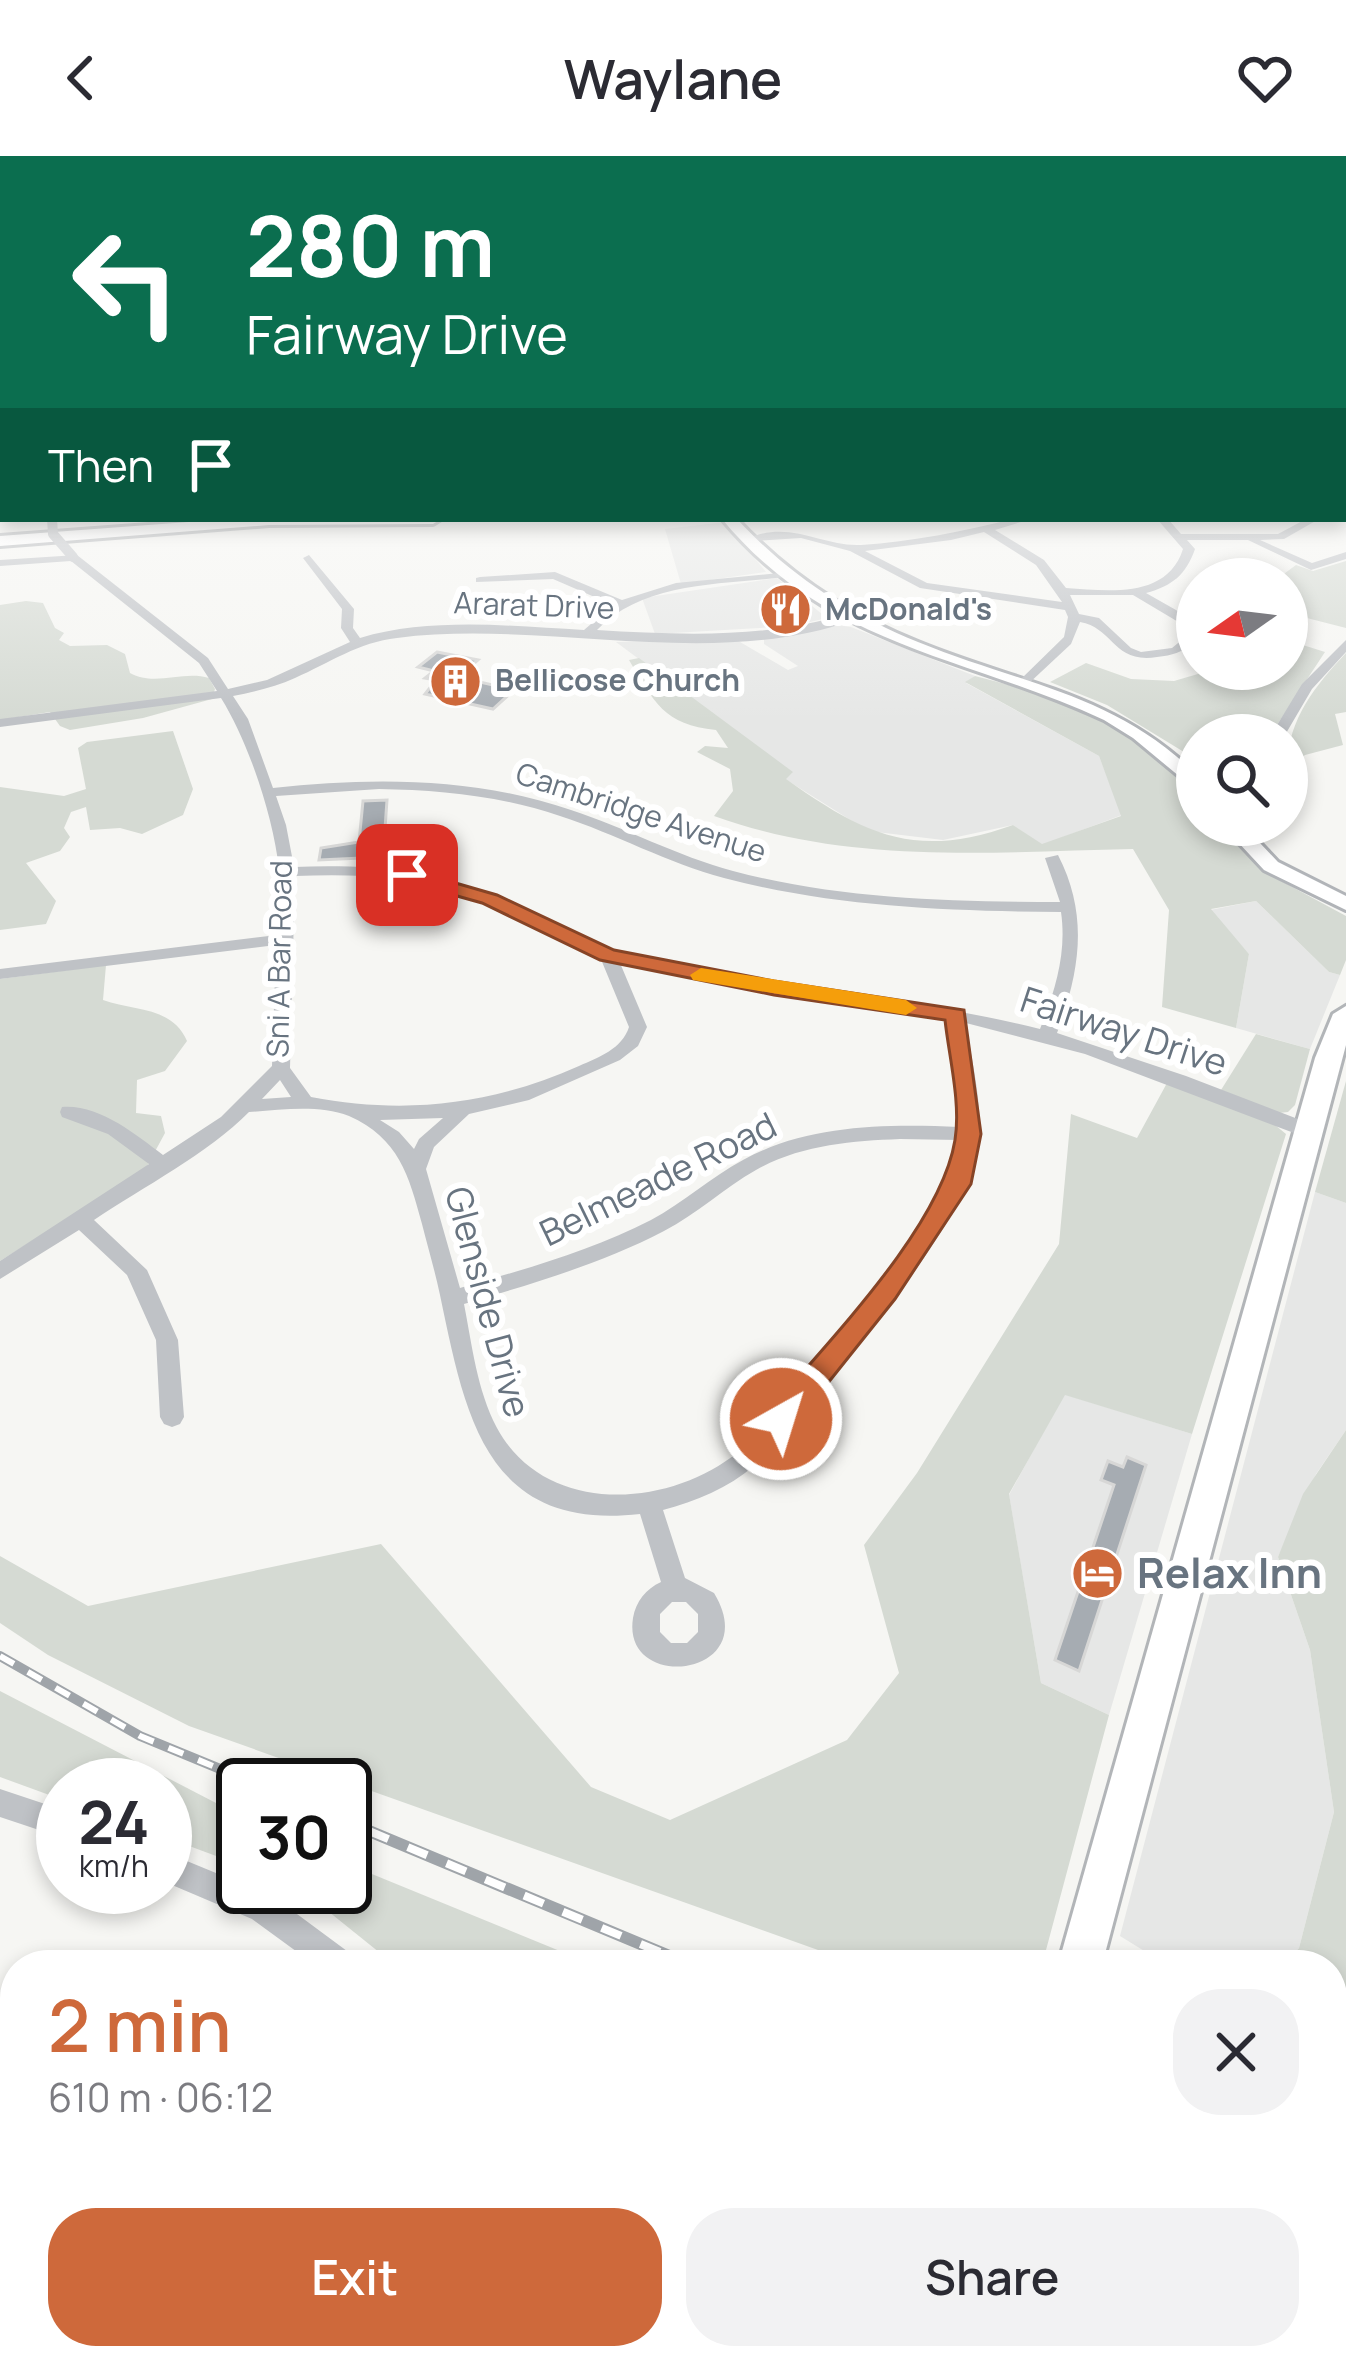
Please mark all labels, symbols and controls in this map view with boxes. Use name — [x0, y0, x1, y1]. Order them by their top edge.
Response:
text: Waylane — [564, 41, 782, 115]
icon: back — [48, 45, 114, 111]
icon: heart — [1232, 45, 1298, 111]
text: 280 m — [246, 187, 495, 302]
icon: left — [48, 204, 204, 360]
text: Fairway Drive — [246, 296, 568, 370]
icon: arrive — [178, 432, 244, 498]
text: Then — [48, 434, 154, 496]
north arrow — [1176, 558, 1308, 690]
map controls — [1176, 558, 1308, 846]
street label: Ararat Drive — [453, 581, 615, 628]
restaurant icon: McDonald's — [758, 582, 814, 638]
place label: McDonald's — [825, 588, 992, 629]
building icon: Bellicose Church — [428, 653, 484, 709]
place label: Bellicose Church — [495, 659, 740, 700]
button: search — [1176, 714, 1308, 846]
street label: Cambridge Avenue — [511, 752, 772, 871]
pin — [356, 824, 458, 926]
icon: arrive — [374, 842, 440, 908]
street label: Sni A Bar Road — [256, 860, 301, 1058]
street label: Fairway Drive — [1015, 974, 1234, 1087]
street label: Belmeade Road — [531, 1100, 784, 1257]
street label: Glenside Drive — [434, 1181, 543, 1423]
position arrow — [718, 1356, 844, 1482]
place label: Relax Inn — [1137, 1543, 1322, 1601]
hotel icon: Relax Inn — [1070, 1545, 1126, 1601]
speed limit sign: 30 — [216, 1758, 372, 1914]
text: 24 — [78, 1780, 150, 1862]
text: km/h — [79, 1845, 149, 1886]
text: 2 min — [48, 1975, 232, 2074]
button: close — [1173, 1989, 1299, 2115]
text: 610 m · 06:12 — [48, 2070, 273, 2124]
button: Exit — [48, 2208, 662, 2346]
button: Share — [686, 2208, 1299, 2346]

